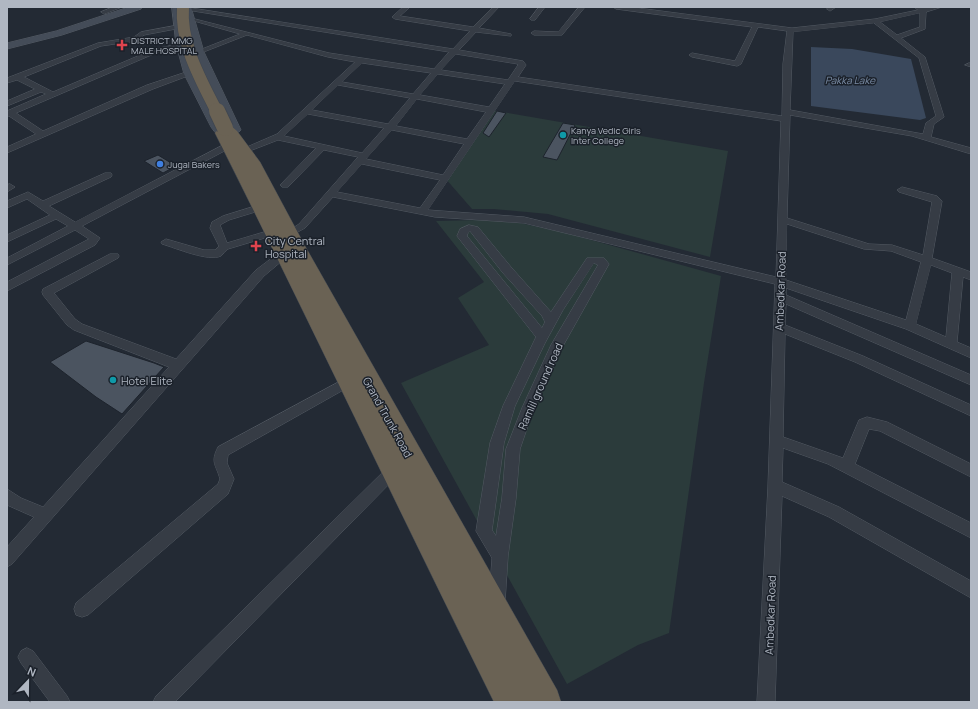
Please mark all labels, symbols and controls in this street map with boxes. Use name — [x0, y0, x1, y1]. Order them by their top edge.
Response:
place label: DISTRICT MMG MALE HOSPITAL — [131, 34, 197, 57]
marker: DISTRICT MMG MALE HOSPITAL — [116, 39, 128, 51]
water label: Pakka Lake — [825, 73, 876, 87]
place label: Kanya Vedic Girls Inter College — [571, 124, 641, 147]
marker: Kanya Vedic Girls Inter College — [558, 130, 568, 140]
place label: Jugal Bakers — [168, 158, 220, 171]
marker: Jugal Bakers — [155, 159, 165, 169]
place label: City Central Hospital — [265, 233, 325, 261]
marker: City Central Hospital — [250, 240, 262, 252]
street label: Ambedkar Road — [771, 251, 789, 331]
street label: Ramlil ground road — [514, 340, 566, 432]
place label: Hotel Elite — [121, 373, 173, 388]
street label: Grand Trunk Road — [360, 374, 416, 460]
marker: Hotel Elite — [108, 375, 118, 385]
street label: Ambedkar Road — [761, 575, 779, 655]
north arrow — [8, 661, 48, 701]
text: N — [25, 663, 38, 680]

